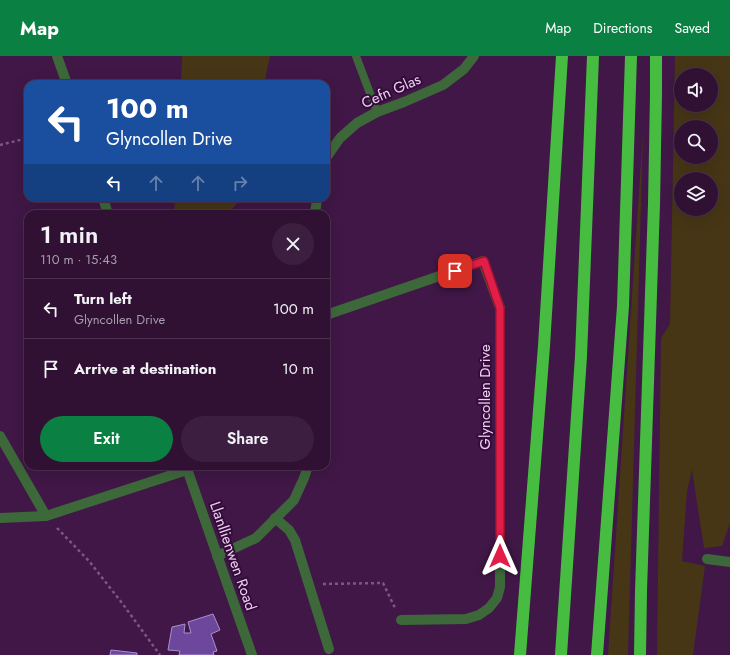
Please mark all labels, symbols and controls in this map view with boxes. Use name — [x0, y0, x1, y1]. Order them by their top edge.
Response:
text: Map — [20, 15, 59, 42]
text: Map — [545, 18, 571, 38]
text: Directions — [593, 18, 653, 38]
text: Saved — [675, 18, 710, 38]
street label: Cefn Glas — [358, 68, 424, 114]
map controls — [674, 68, 718, 216]
button: sound — [674, 68, 718, 112]
text: 100 m — [106, 88, 189, 129]
icon: left — [40, 96, 92, 148]
button: search — [674, 120, 718, 164]
text: Glyncollen Drive — [106, 126, 232, 152]
icon: left — [103, 172, 125, 194]
icon: ahead — [145, 172, 167, 194]
icon: ahead — [187, 172, 209, 194]
icon: right — [229, 172, 251, 194]
button: layers — [674, 172, 718, 216]
text: 1 min — [40, 217, 98, 252]
button: close — [272, 223, 314, 265]
text: 110 m · 15:43 — [40, 250, 117, 269]
pin — [438, 254, 472, 288]
icon: arrive — [444, 260, 466, 282]
text: Turn left — [74, 288, 132, 310]
icon: left — [40, 298, 62, 320]
text: 100 m — [273, 298, 314, 320]
text: Glyncollen Drive — [74, 310, 165, 329]
street label: Glyncollen Drive — [474, 344, 496, 450]
icon: arrive — [40, 358, 62, 380]
text: Arrive at destination — [74, 358, 216, 380]
text: 10 m — [282, 358, 314, 380]
button: Exit — [40, 416, 173, 462]
button: Share — [181, 416, 314, 462]
street label: Llanllienwen Road — [204, 499, 262, 613]
position arrow — [479, 535, 521, 577]

